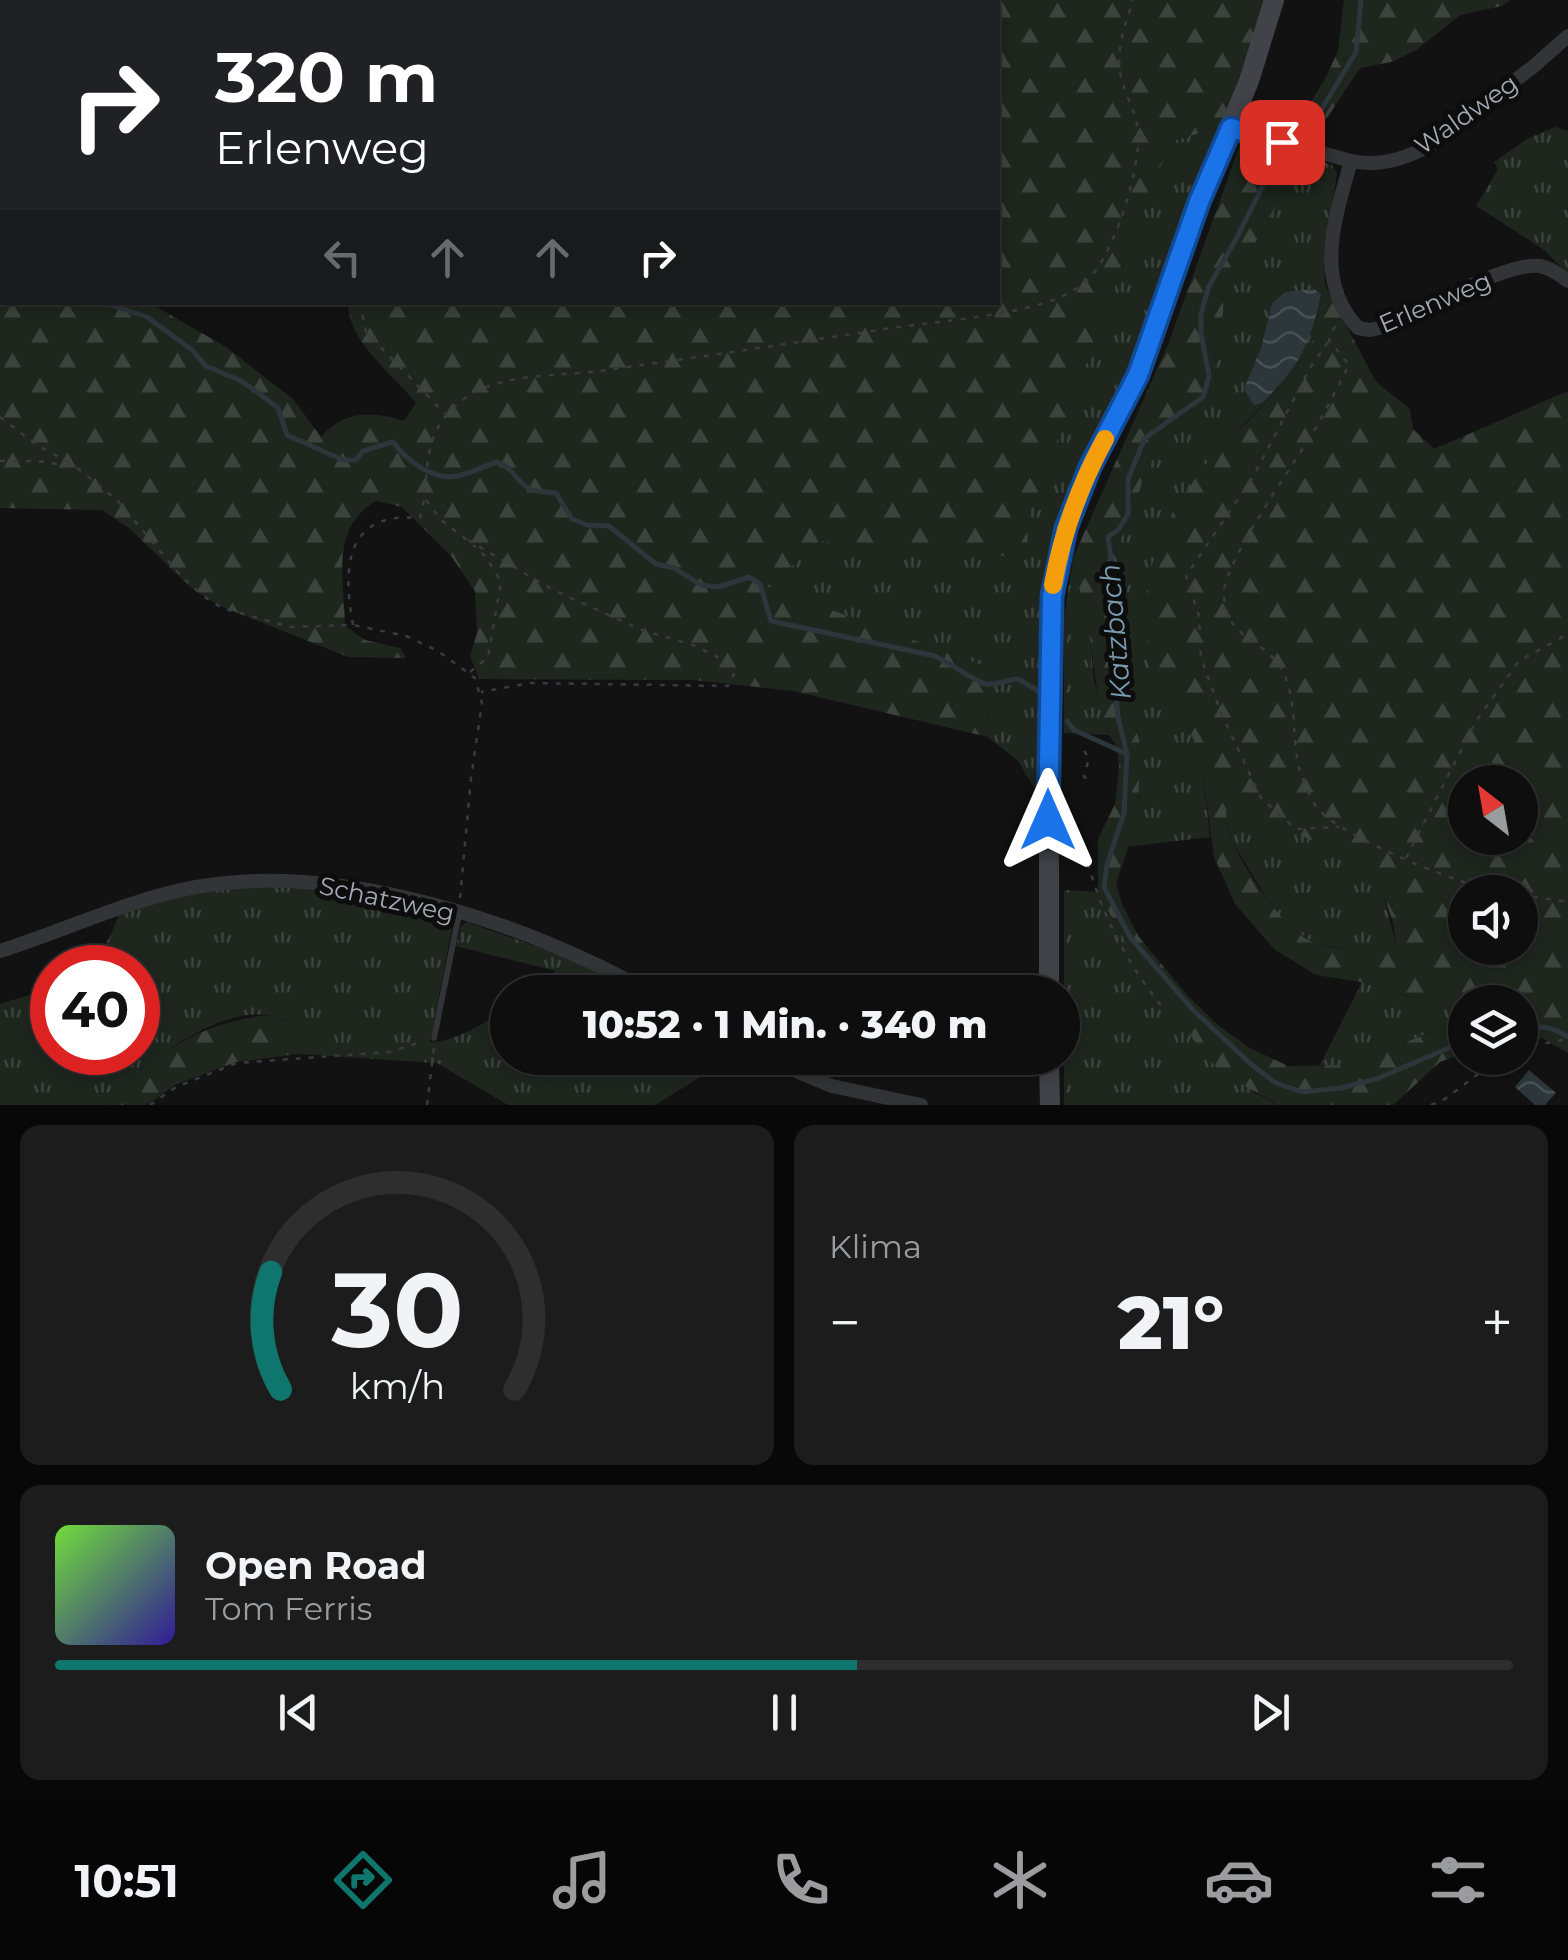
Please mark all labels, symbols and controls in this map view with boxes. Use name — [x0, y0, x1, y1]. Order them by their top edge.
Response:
text: 320 m — [215, 34, 438, 120]
icon: right — [50, 40, 180, 170]
street label: Waldweg — [1409, 68, 1523, 160]
pin — [1240, 100, 1325, 185]
icon: arrive — [1255, 115, 1310, 170]
text: Erlenweg — [215, 120, 429, 175]
icon: left — [315, 230, 370, 285]
icon: ahead — [420, 230, 475, 285]
icon: ahead — [525, 230, 580, 285]
icon: right — [630, 230, 685, 285]
street label: Erlenweg — [1374, 265, 1496, 339]
water label: Katzbach — [1092, 563, 1138, 701]
north arrow — [1448, 765, 1538, 855]
map controls — [1448, 765, 1538, 1075]
position arrow — [996, 768, 1100, 872]
street label: Schatzweg — [317, 870, 457, 928]
button: sound — [1448, 875, 1538, 965]
speed limit sign: 40 — [30, 945, 160, 1075]
button: layers — [1448, 985, 1538, 1075]
text: 10:52 · 1 Min. · 340 m — [583, 1001, 987, 1048]
text: Klima — [829, 1227, 922, 1266]
text: 30 — [330, 1246, 463, 1373]
text: 21° — [1118, 1276, 1224, 1368]
text: − — [829, 1289, 861, 1356]
text: + — [1481, 1289, 1513, 1356]
text: km/h — [349, 1364, 445, 1408]
text: Open Road — [205, 1542, 427, 1589]
text: Tom Ferris — [205, 1589, 372, 1628]
icon: previous — [271, 1685, 326, 1740]
icon: pause — [757, 1685, 812, 1740]
icon: next — [1243, 1685, 1298, 1740]
icon: directions — [328, 1845, 398, 1915]
icon: music — [547, 1845, 617, 1915]
icon: phone — [766, 1845, 836, 1915]
icon: climate — [985, 1845, 1055, 1915]
icon: car — [1204, 1845, 1274, 1915]
icon: filters — [1423, 1845, 1493, 1915]
text: 10:51 — [75, 1853, 179, 1908]

